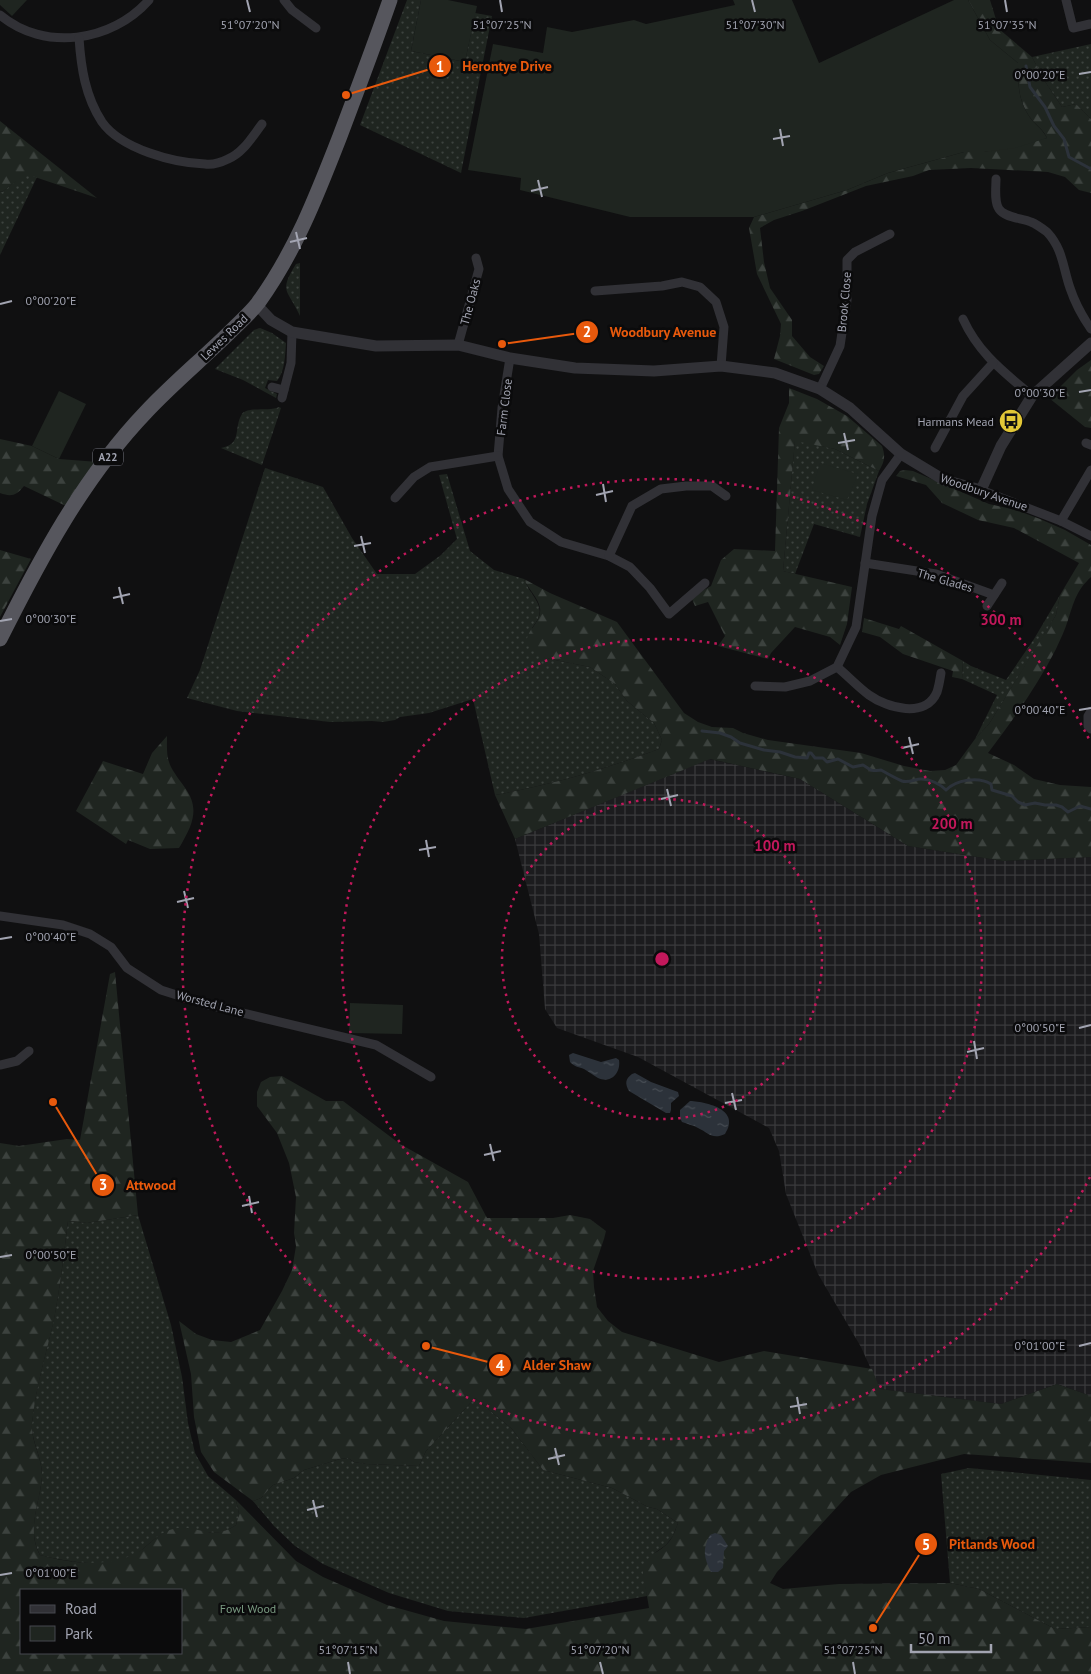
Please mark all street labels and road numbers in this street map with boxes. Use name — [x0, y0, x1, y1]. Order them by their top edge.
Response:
street label: Brook Close — [834, 271, 854, 333]
street label: The Oaks — [457, 277, 483, 327]
street label: Lewes Road — [197, 311, 251, 363]
street label: Farm Close — [493, 378, 515, 436]
road number: A22 — [93, 448, 123, 466]
street label: Woodbury Avenue — [938, 470, 1030, 514]
street label: The Glades — [916, 565, 974, 595]
street label: Worsted Lane — [175, 987, 245, 1019]

